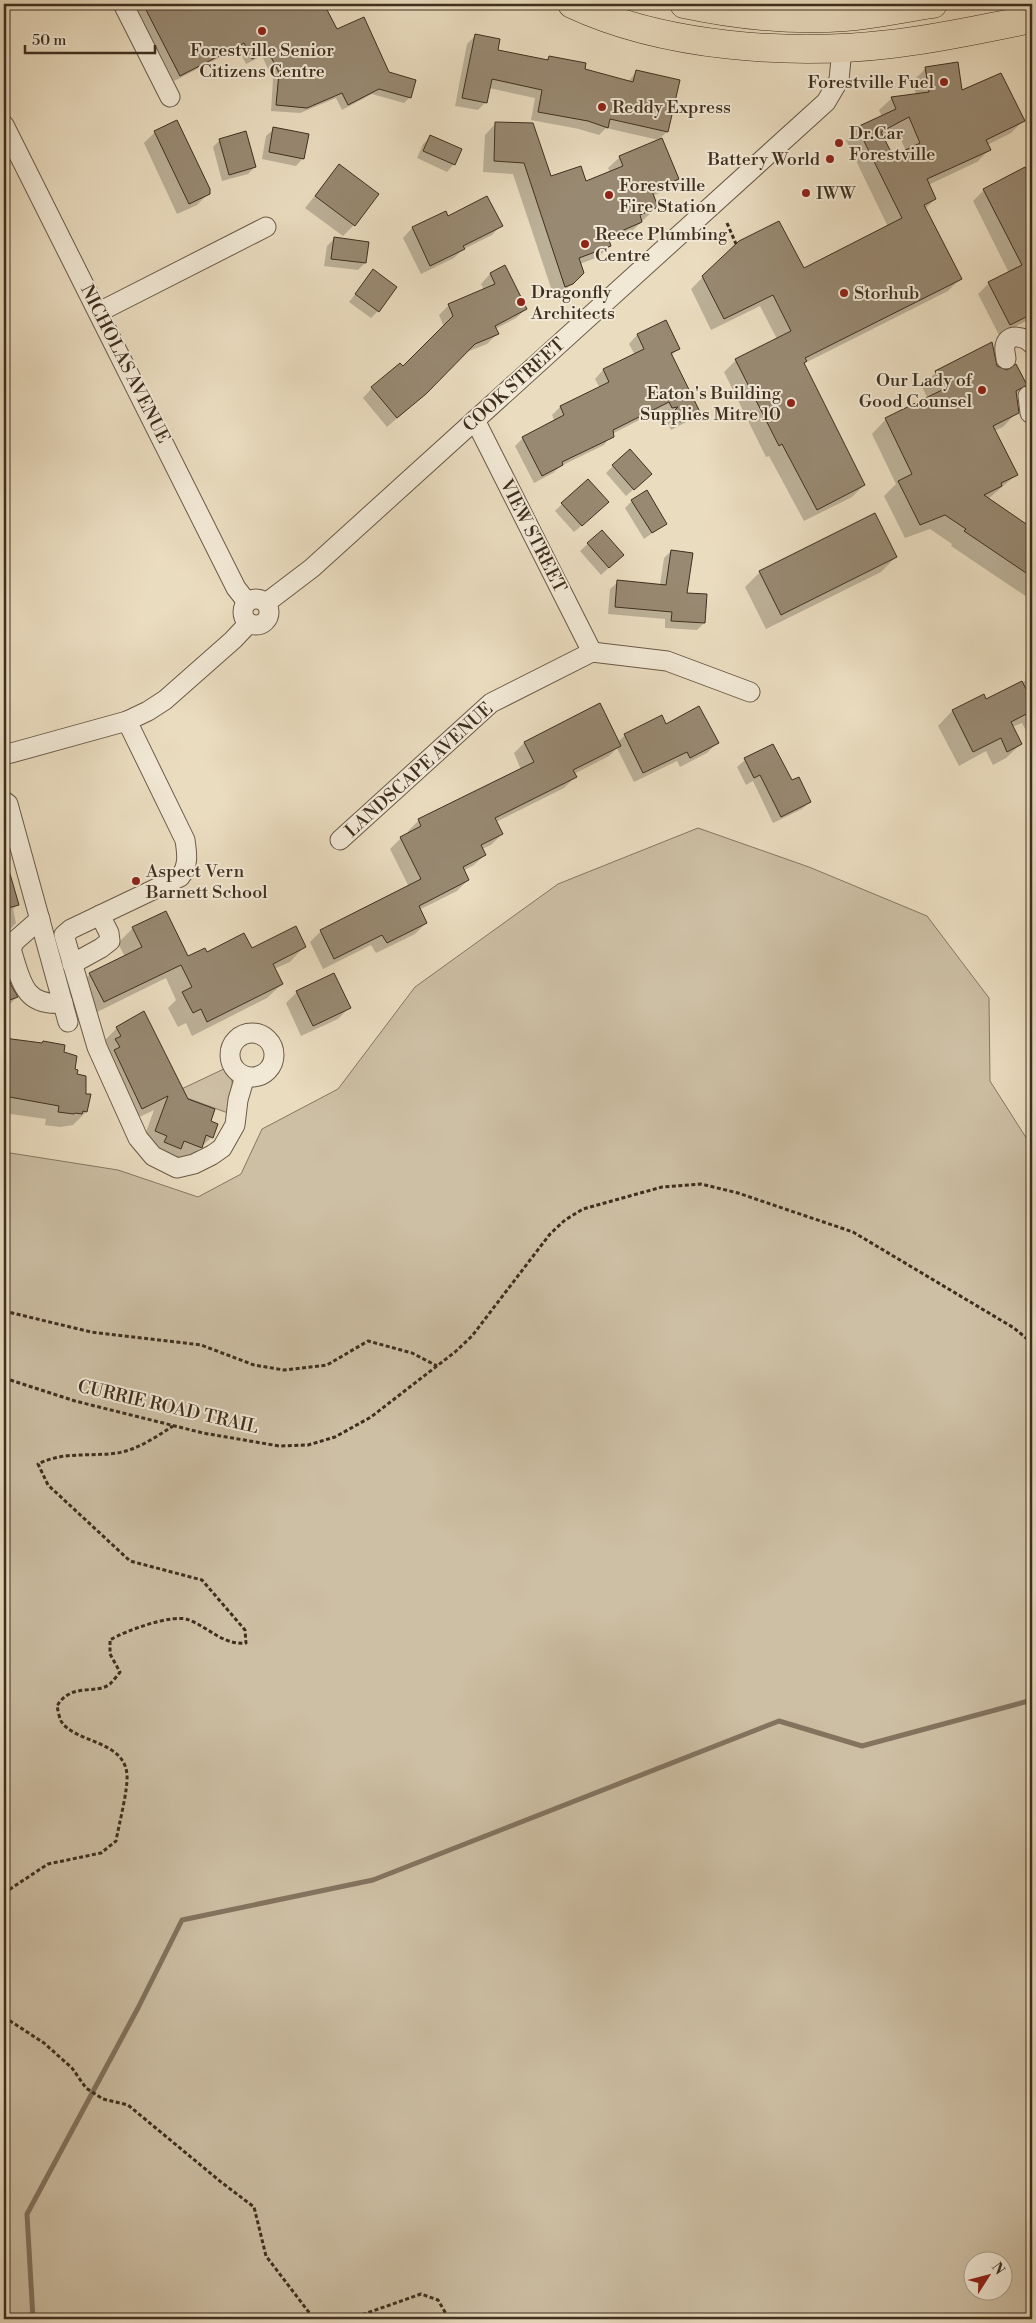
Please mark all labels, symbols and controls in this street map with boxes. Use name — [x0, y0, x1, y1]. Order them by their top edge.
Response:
scale bar — [25, 22, 155, 54]
marker: Forestville Senior Citizens Centre — [256, 25, 268, 37]
text: 50 m — [32, 31, 66, 50]
place label: Forestville Senior Citizens Centre — [190, 39, 334, 83]
place label: Forestville Fuel — [807, 71, 935, 94]
marker: Forestville Fuel — [938, 76, 950, 88]
place label: Reddy Express — [612, 96, 731, 119]
marker: Reddy Express — [596, 101, 608, 113]
place label: Dr.Car Forestville — [849, 122, 935, 166]
marker: Dr.Car Forestville — [833, 137, 845, 149]
place label: Battery World — [706, 148, 821, 171]
marker: Battery World — [824, 153, 836, 165]
place label: Forestville Fire Station — [619, 174, 717, 218]
place label: IWW — [816, 182, 856, 205]
marker: IWW — [800, 187, 812, 199]
marker: Forestville Fire Station — [603, 189, 615, 201]
place label: Reece Plumbing Centre — [595, 223, 728, 267]
marker: Reece Plumbing Centre — [579, 238, 591, 250]
street label: NICHOLAS AVENUE — [75, 281, 175, 447]
place label: Dragonfly Architects — [530, 281, 615, 325]
place label: Storhub — [854, 282, 919, 305]
marker: Storhub — [838, 287, 850, 299]
marker: Dragonfly Architects — [515, 296, 527, 308]
street label: COOK STREET — [458, 333, 570, 437]
place label: Our Lady of Good Counsel — [859, 369, 973, 413]
place label: Eaton's Building Supplies Mitre 10 — [640, 382, 782, 426]
marker: Our Lady of Good Counsel — [976, 384, 988, 396]
marker: Eaton's Building Supplies Mitre 10 — [785, 397, 797, 409]
street label: VIEW STREET — [494, 475, 572, 597]
street label: LANDSCAPE AVENUE — [340, 698, 498, 842]
place label: Aspect Vern Barnett School — [145, 860, 268, 904]
marker: Aspect Vern Barnett School — [130, 875, 142, 887]
street label: CURRIE ROAD TRAIL — [75, 1375, 261, 1439]
north arrow — [964, 2250, 1014, 2300]
text: N — [987, 2259, 1008, 2279]

